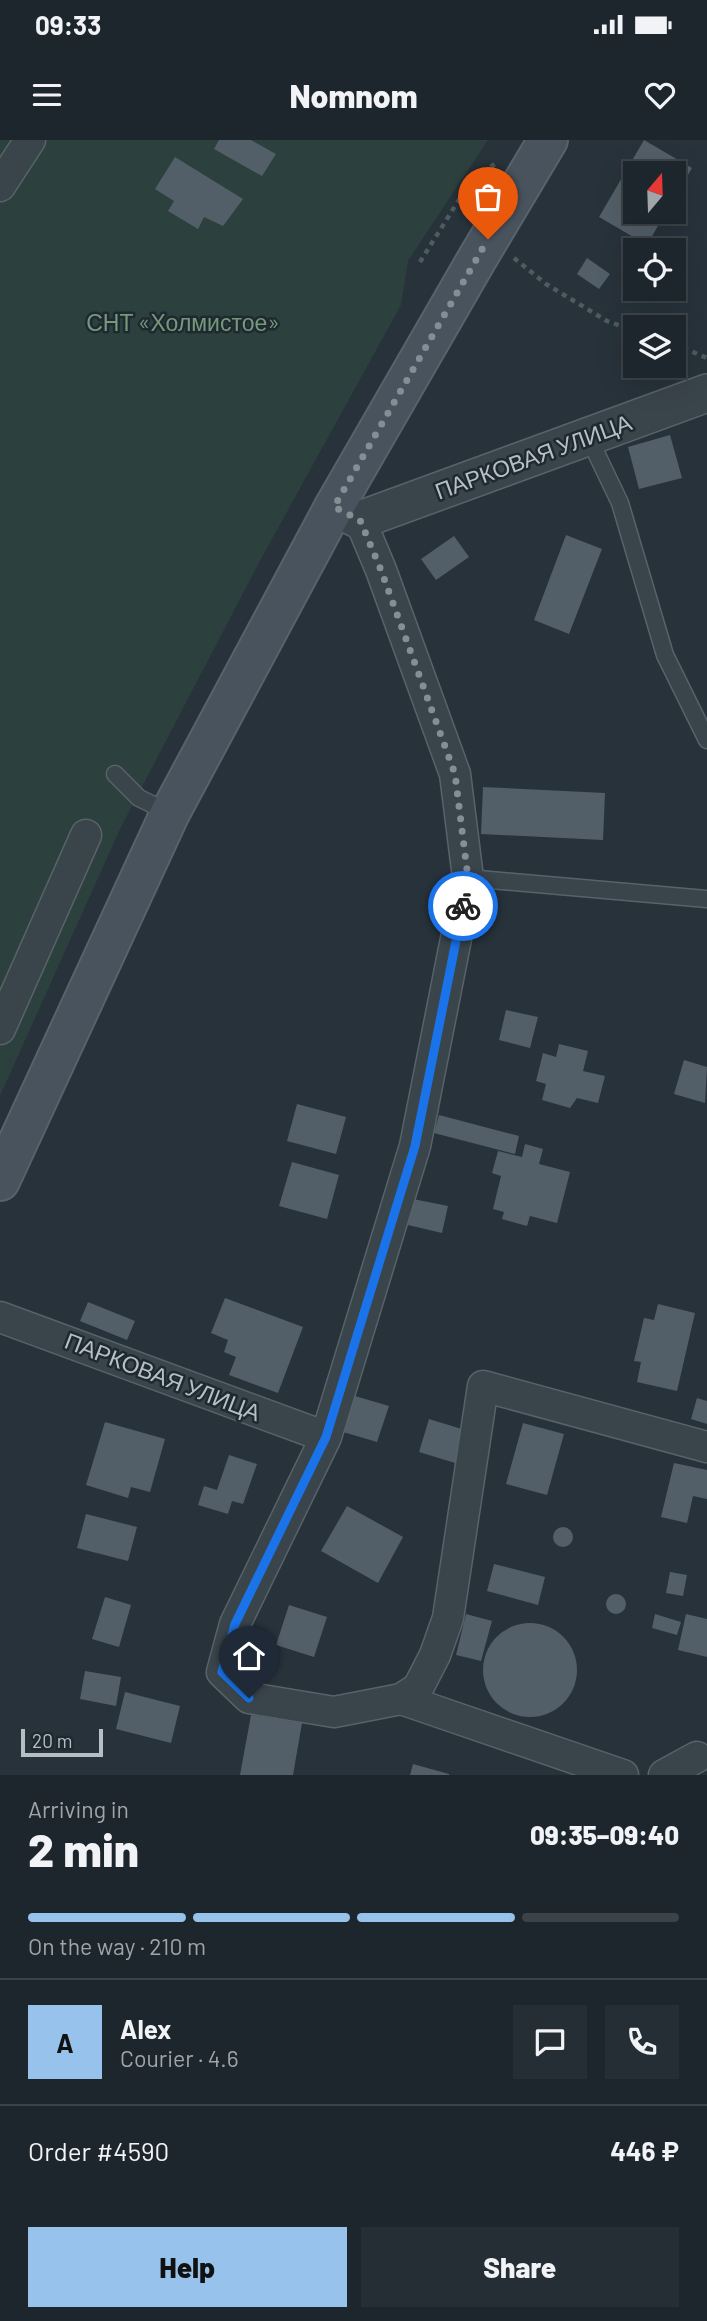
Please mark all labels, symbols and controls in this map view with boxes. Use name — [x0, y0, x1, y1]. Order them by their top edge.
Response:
text: 09:33 — [35, 9, 101, 40]
icon: menu — [28, 76, 66, 114]
text: Nomnom — [289, 76, 418, 114]
icon: heart — [641, 76, 679, 114]
north arrow — [623, 161, 686, 224]
map controls — [623, 161, 686, 378]
pin — [458, 167, 518, 239]
icon: bag — [469, 178, 507, 216]
button: locate — [623, 238, 686, 301]
park label: СНТ «Холмистое» — [86, 308, 280, 336]
button: layers — [623, 315, 686, 378]
street label: ПАРКОВАЯ УЛИЦА — [431, 407, 636, 505]
courier — [428, 871, 498, 941]
icon: bike — [444, 887, 482, 925]
street label: ПАРКОВАЯ УЛИЦА — [61, 1326, 265, 1426]
pin — [219, 1626, 279, 1698]
icon: home — [230, 1637, 268, 1675]
scale bar — [21, 1726, 103, 1758]
text: 20 m — [32, 1729, 72, 1752]
text: Arriving in — [28, 1795, 129, 1823]
text: 09:35–09:40 — [530, 1819, 679, 1850]
text: 2 min — [28, 1821, 139, 1876]
text: On the way · 210 m — [28, 1932, 206, 1960]
button: chat — [513, 2005, 587, 2079]
button: phone — [605, 2005, 679, 2079]
text: Alex — [120, 2013, 171, 2044]
text: A — [56, 2027, 74, 2058]
text: Courier · 4.6 — [120, 2044, 239, 2072]
text: Order #4590 — [28, 2135, 169, 2166]
text: 446 ₽ — [610, 2135, 679, 2166]
button: Help — [28, 2227, 347, 2307]
button: Share — [361, 2227, 679, 2307]

